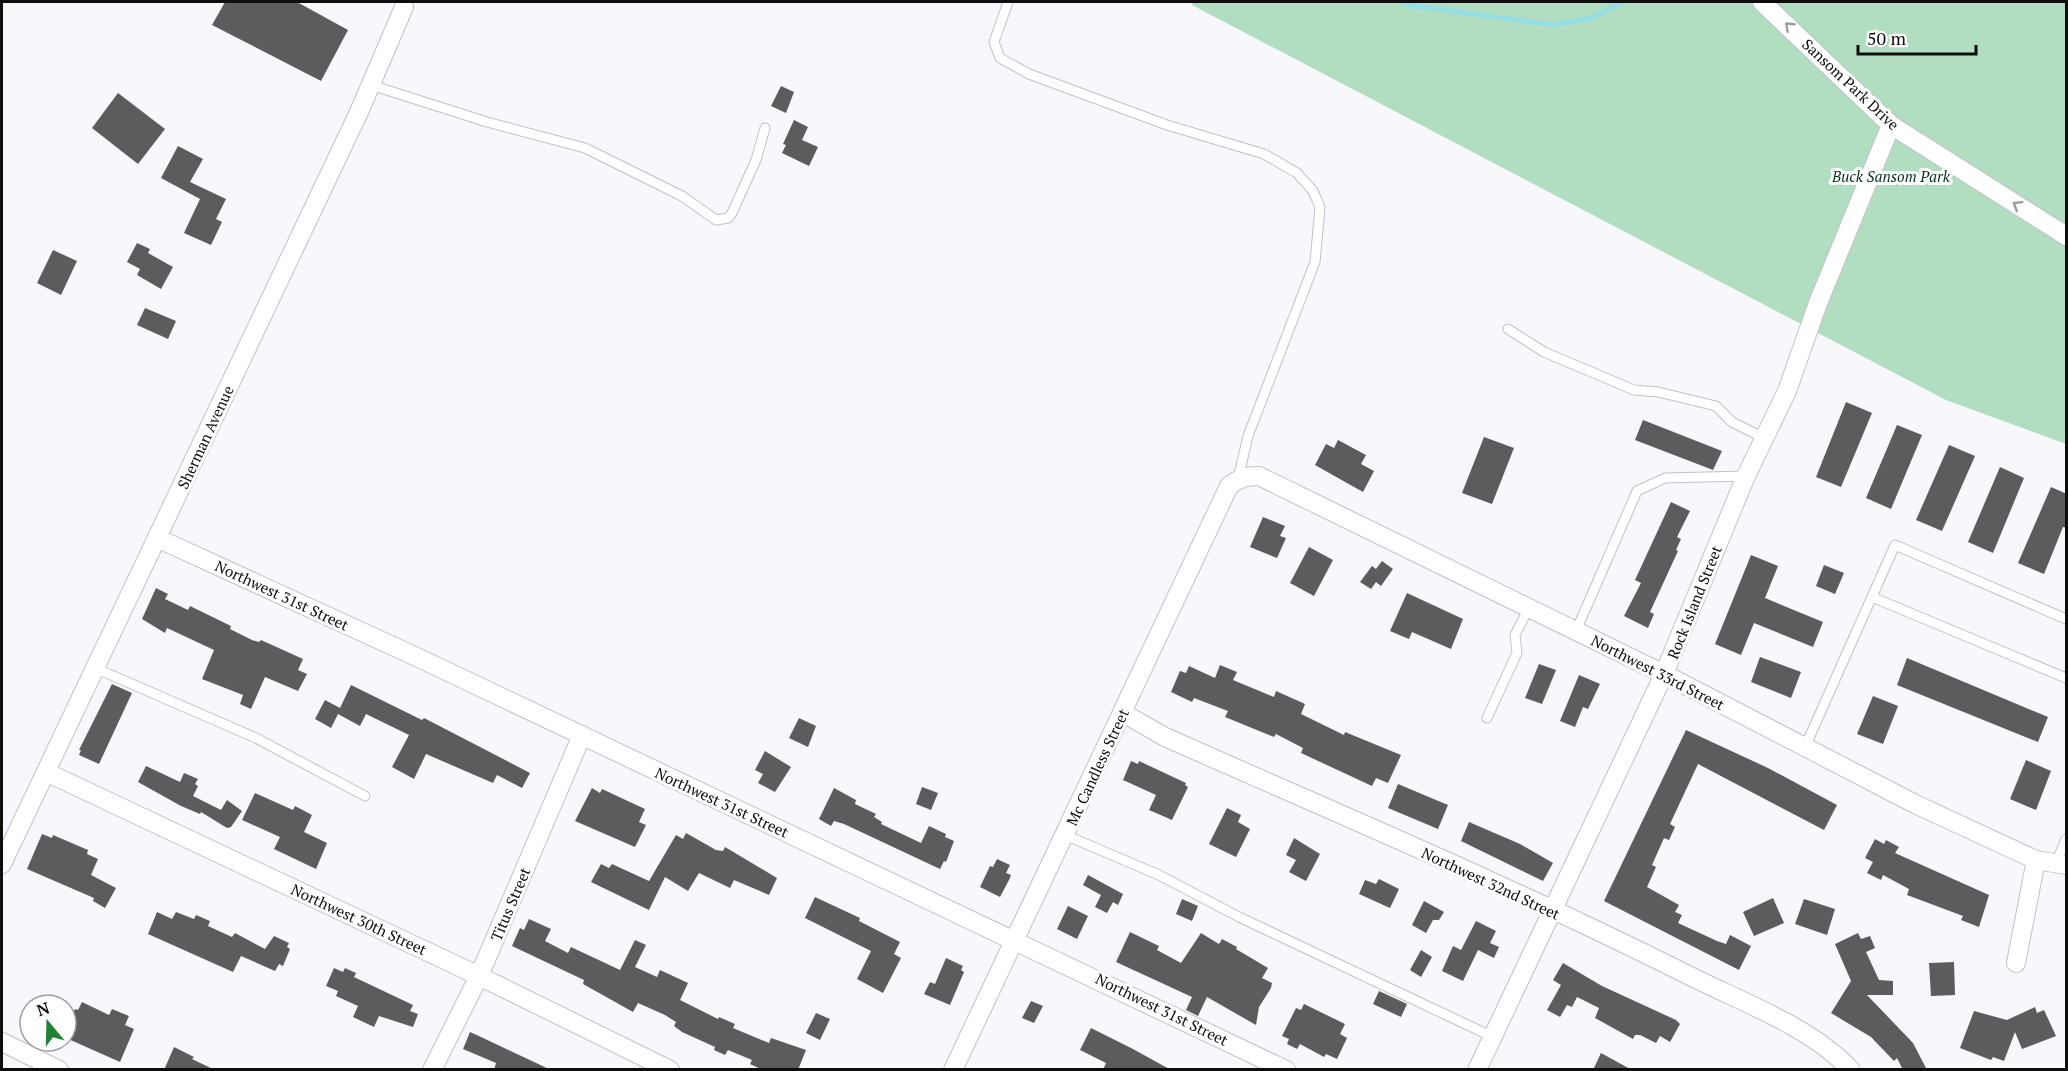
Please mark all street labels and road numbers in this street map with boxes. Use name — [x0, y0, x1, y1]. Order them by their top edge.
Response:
street label: Sansom Park Drive — [1798, 34, 1904, 134]
street label: Sherman Avenue — [172, 382, 238, 492]
street label: Rock Island Street — [1662, 542, 1726, 662]
street label: Northwest 31st Street — [212, 555, 352, 635]
street label: Northwest 33rd Street — [1588, 630, 1728, 715]
street label: Mc Candless Street — [1061, 705, 1133, 829]
street label: Northwest 31st Street — [652, 762, 792, 842]
street label: Northwest 32nd Street — [1419, 842, 1564, 924]
street label: Titus Street — [486, 864, 535, 944]
street label: Northwest 30th Street — [288, 879, 430, 959]
street label: Northwest 31st Street — [1092, 968, 1232, 1050]

